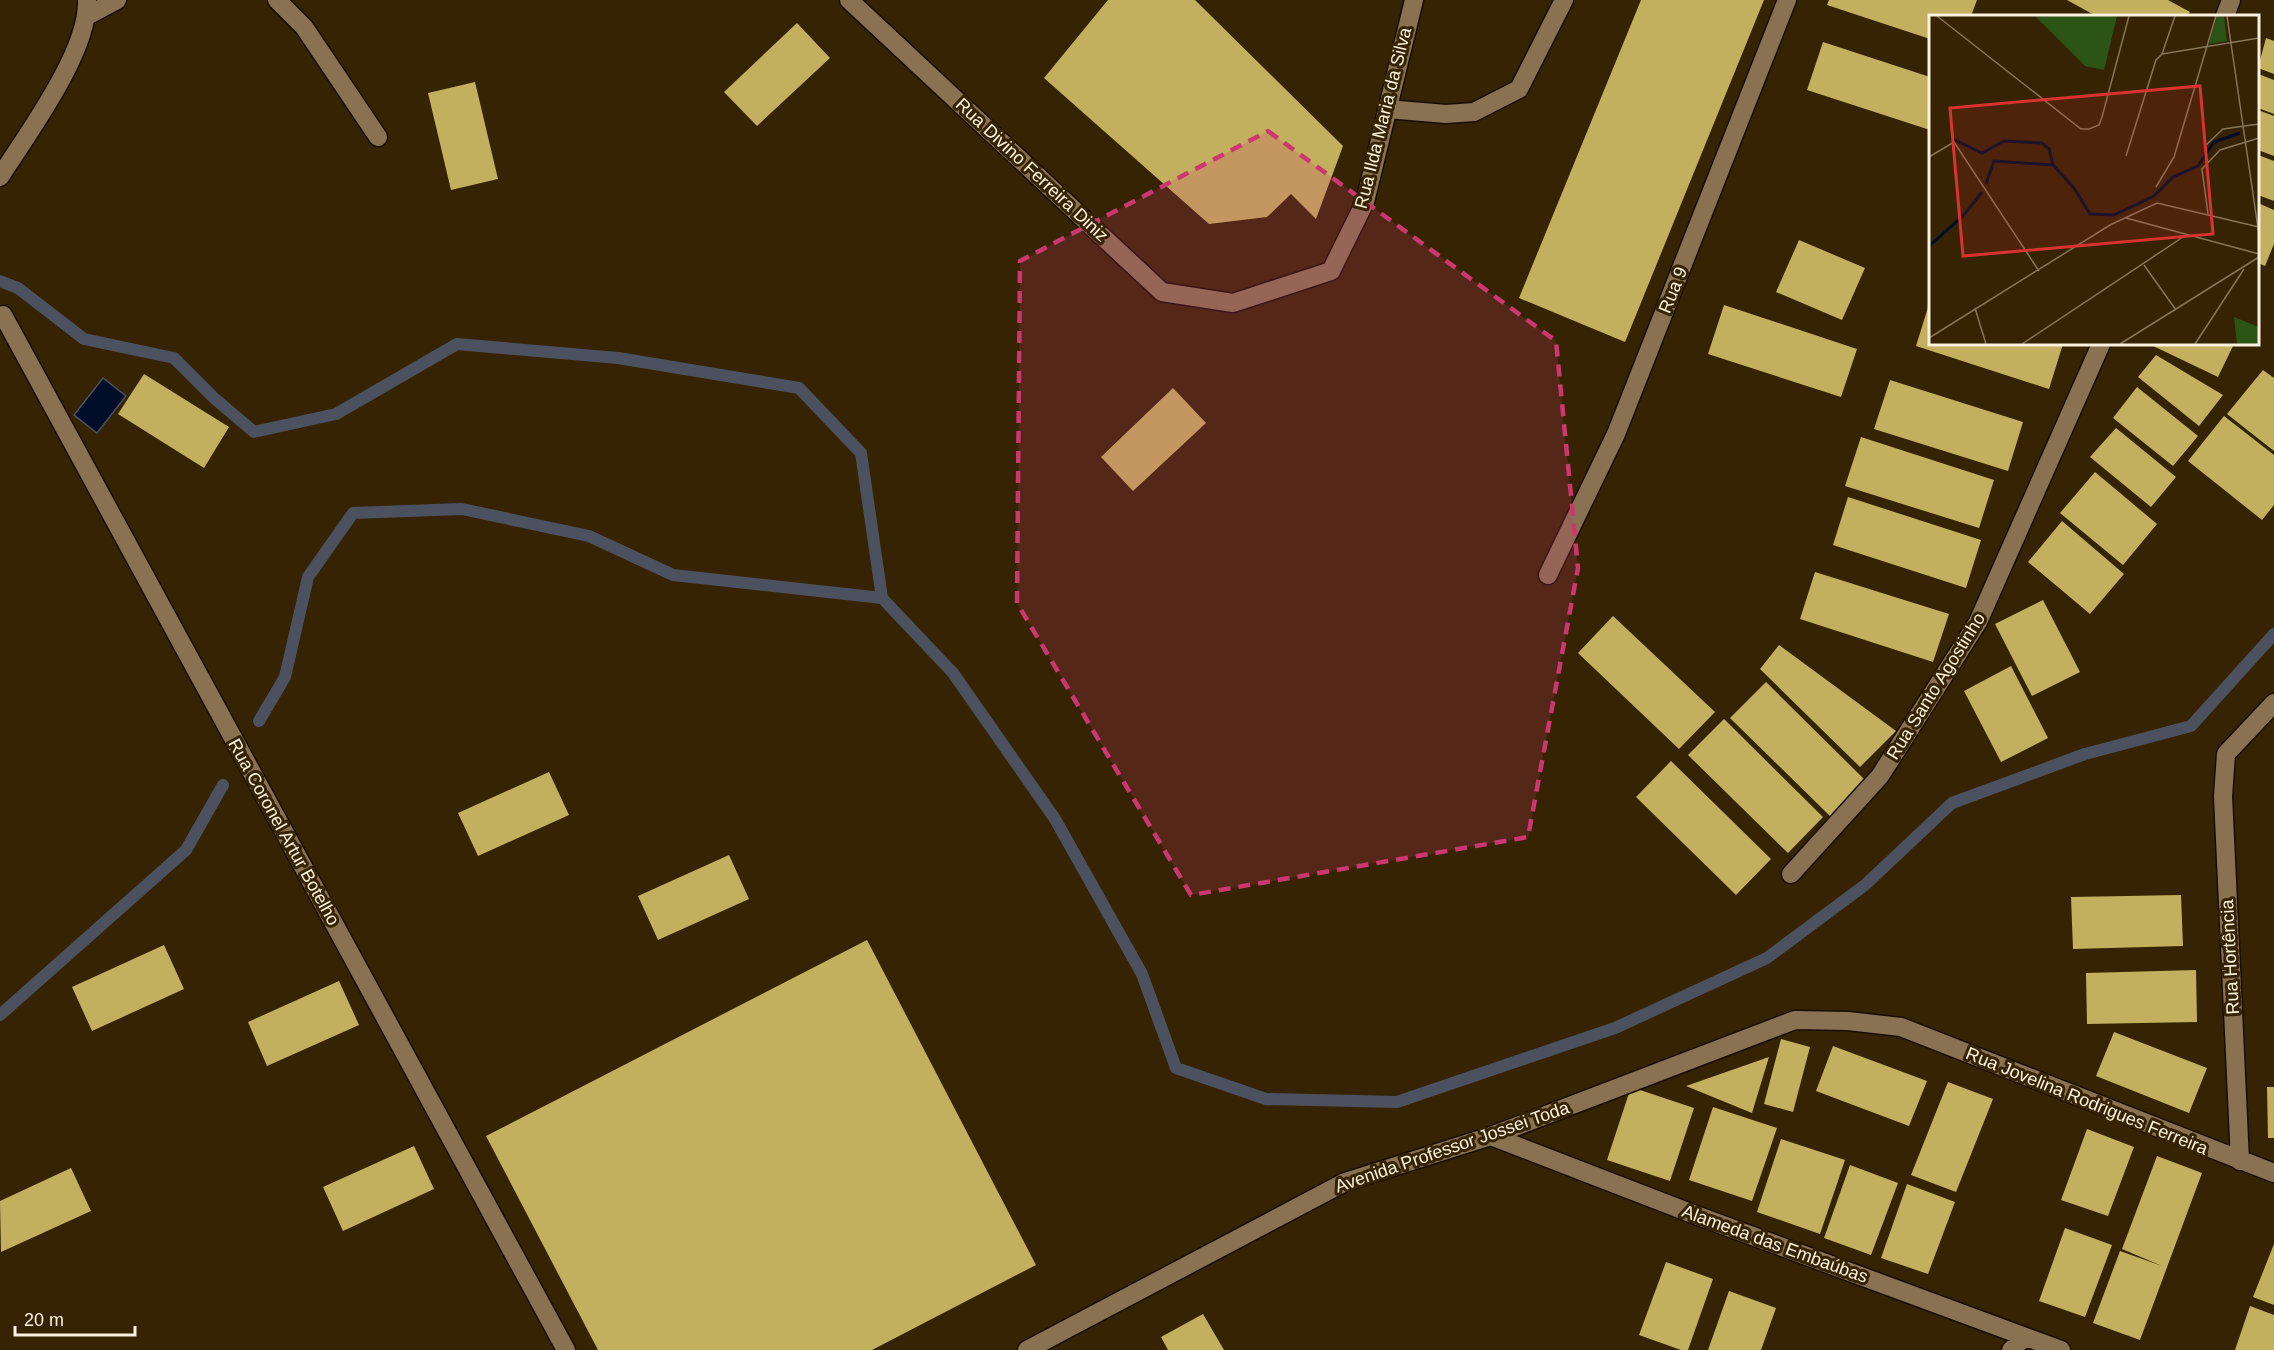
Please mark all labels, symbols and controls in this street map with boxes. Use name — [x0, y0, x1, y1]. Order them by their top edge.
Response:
inset map — [1929, 15, 2259, 345]
street label: Rua Ilda Maria da Silva — [1351, 24, 1415, 211]
street label: Rua Divino Ferreira Diniz — [952, 94, 1112, 246]
street label: Rua 9 — [1655, 264, 1691, 316]
street label: Rua Santo Agostinho — [1883, 609, 1989, 763]
street label: Rua Coronel Artur Botelho — [224, 735, 344, 929]
street label: Rua Hortência — [2217, 898, 2243, 1015]
street label: Rua Jovelina Rodrigues Ferreira — [1963, 1043, 2212, 1159]
street label: Avenida Professor Jossei Toda — [1332, 1097, 1573, 1197]
street label: Alameda das Embaúbas — [1679, 1201, 1871, 1287]
scale bar — [15, 1299, 135, 1337]
text: 20 m — [24, 1310, 64, 1330]

